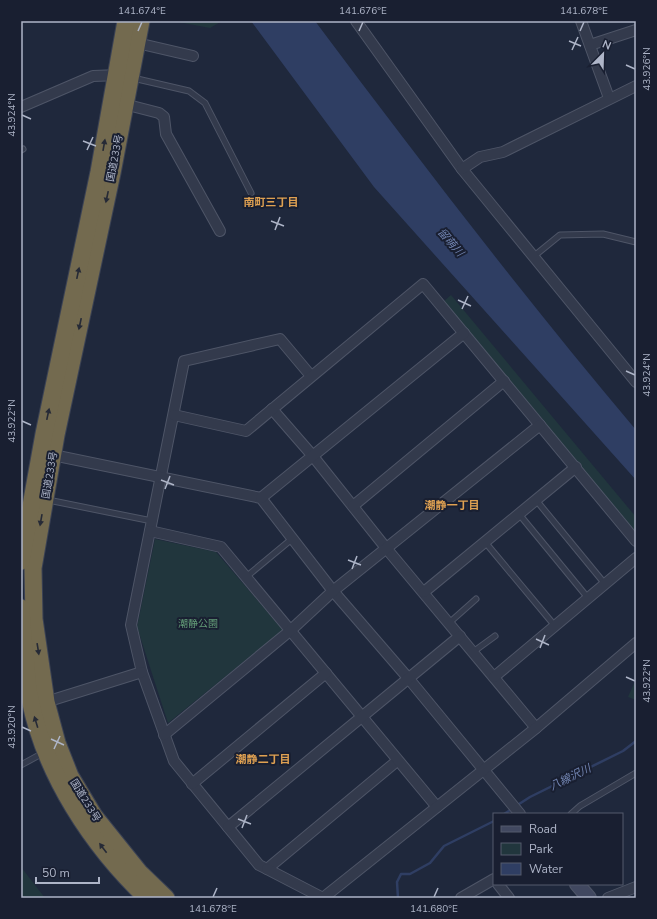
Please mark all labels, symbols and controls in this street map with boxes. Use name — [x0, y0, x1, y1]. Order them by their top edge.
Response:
text: 141.674°E — [118, 4, 166, 18]
text: 141.676°E — [339, 4, 387, 18]
text: 141.678°E — [560, 4, 608, 18]
north arrow — [583, 34, 623, 74]
text: N — [600, 37, 613, 54]
text: 43.926°N — [640, 47, 654, 91]
text: 43.924°N — [5, 93, 19, 137]
street label: 国道233号 — [104, 133, 126, 183]
one-way arrow — [101, 139, 107, 151]
one-way arrow — [103, 190, 109, 203]
district label: 南町三丁目 — [244, 195, 299, 210]
water label: 留萌川 — [434, 225, 468, 260]
one-way arrow — [75, 267, 81, 279]
one-way arrow — [76, 318, 82, 330]
text: 43.924°N — [640, 353, 654, 397]
text: 43.922°N — [5, 399, 19, 443]
one-way arrow — [45, 407, 51, 420]
street label: 国道233号 — [39, 450, 61, 500]
district label: 潮静一丁目 — [425, 498, 480, 513]
one-way arrow — [38, 514, 44, 526]
park label: 潮静公園 — [178, 617, 218, 631]
one-way arrow — [35, 643, 41, 655]
text: 43.922°N — [640, 659, 654, 703]
text: 43.920°N — [5, 705, 19, 749]
one-way arrow — [33, 715, 39, 727]
district label: 潮静二丁目 — [236, 752, 291, 767]
water label: 八線沢川 — [547, 761, 594, 794]
street label: 国道233号 — [66, 776, 104, 825]
legend — [493, 813, 623, 885]
text: Road — [529, 821, 557, 837]
text: Park — [529, 841, 554, 857]
one-way arrow — [99, 842, 108, 853]
scale bar — [36, 859, 99, 885]
text: Water — [529, 861, 563, 877]
text: 50 m — [42, 865, 70, 881]
text: 141.678°E — [189, 902, 237, 916]
text: 141.680°E — [410, 902, 458, 916]

